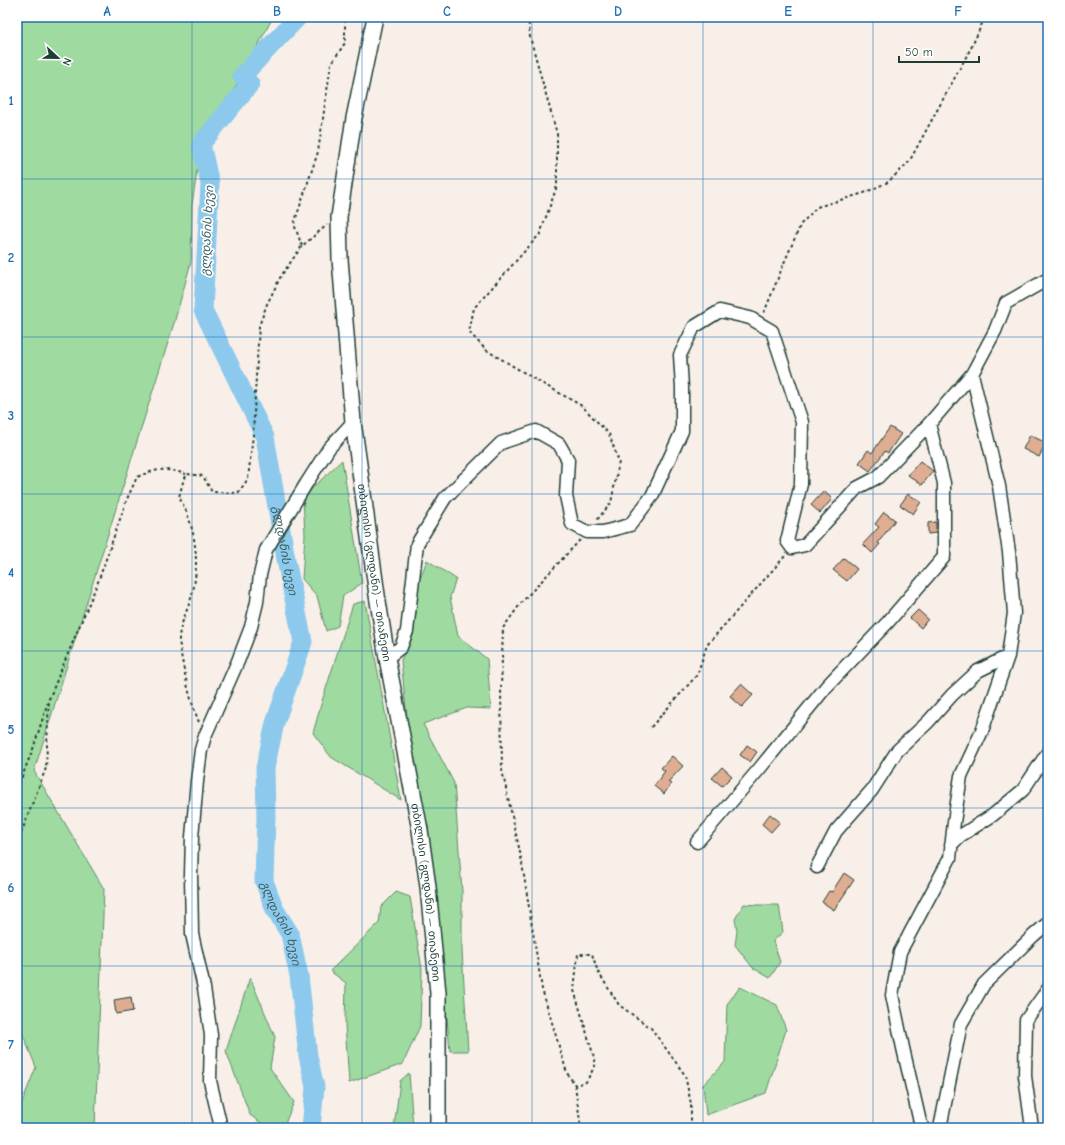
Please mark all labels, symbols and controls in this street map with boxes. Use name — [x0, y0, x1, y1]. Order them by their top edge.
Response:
text: A — [103, 4, 111, 19]
text: B — [273, 4, 281, 19]
text: C — [443, 4, 451, 19]
text: D — [614, 4, 622, 19]
text: E — [784, 4, 792, 19]
text: F — [954, 4, 962, 19]
north arrow — [38, 38, 78, 78]
scale bar — [899, 38, 979, 64]
text: 50 m — [905, 45, 933, 59]
text: N — [59, 56, 74, 67]
text: 1 — [8, 93, 14, 108]
water label: გლდანის ხევი — [198, 184, 216, 276]
text: 2 — [8, 250, 14, 265]
text: 3 — [8, 408, 14, 423]
street label: თბილისი (გლდანი) — თიანეთი — [355, 483, 394, 663]
water label: გლდანის ხევი — [270, 505, 300, 598]
text: 4 — [8, 565, 14, 580]
text: 5 — [8, 722, 15, 737]
street label: თბილისი (გლდანი) — თიანეთი — [408, 802, 443, 982]
water label: გლდანის ხევი — [258, 879, 304, 968]
text: 6 — [8, 880, 15, 895]
text: 7 — [8, 1037, 14, 1052]

